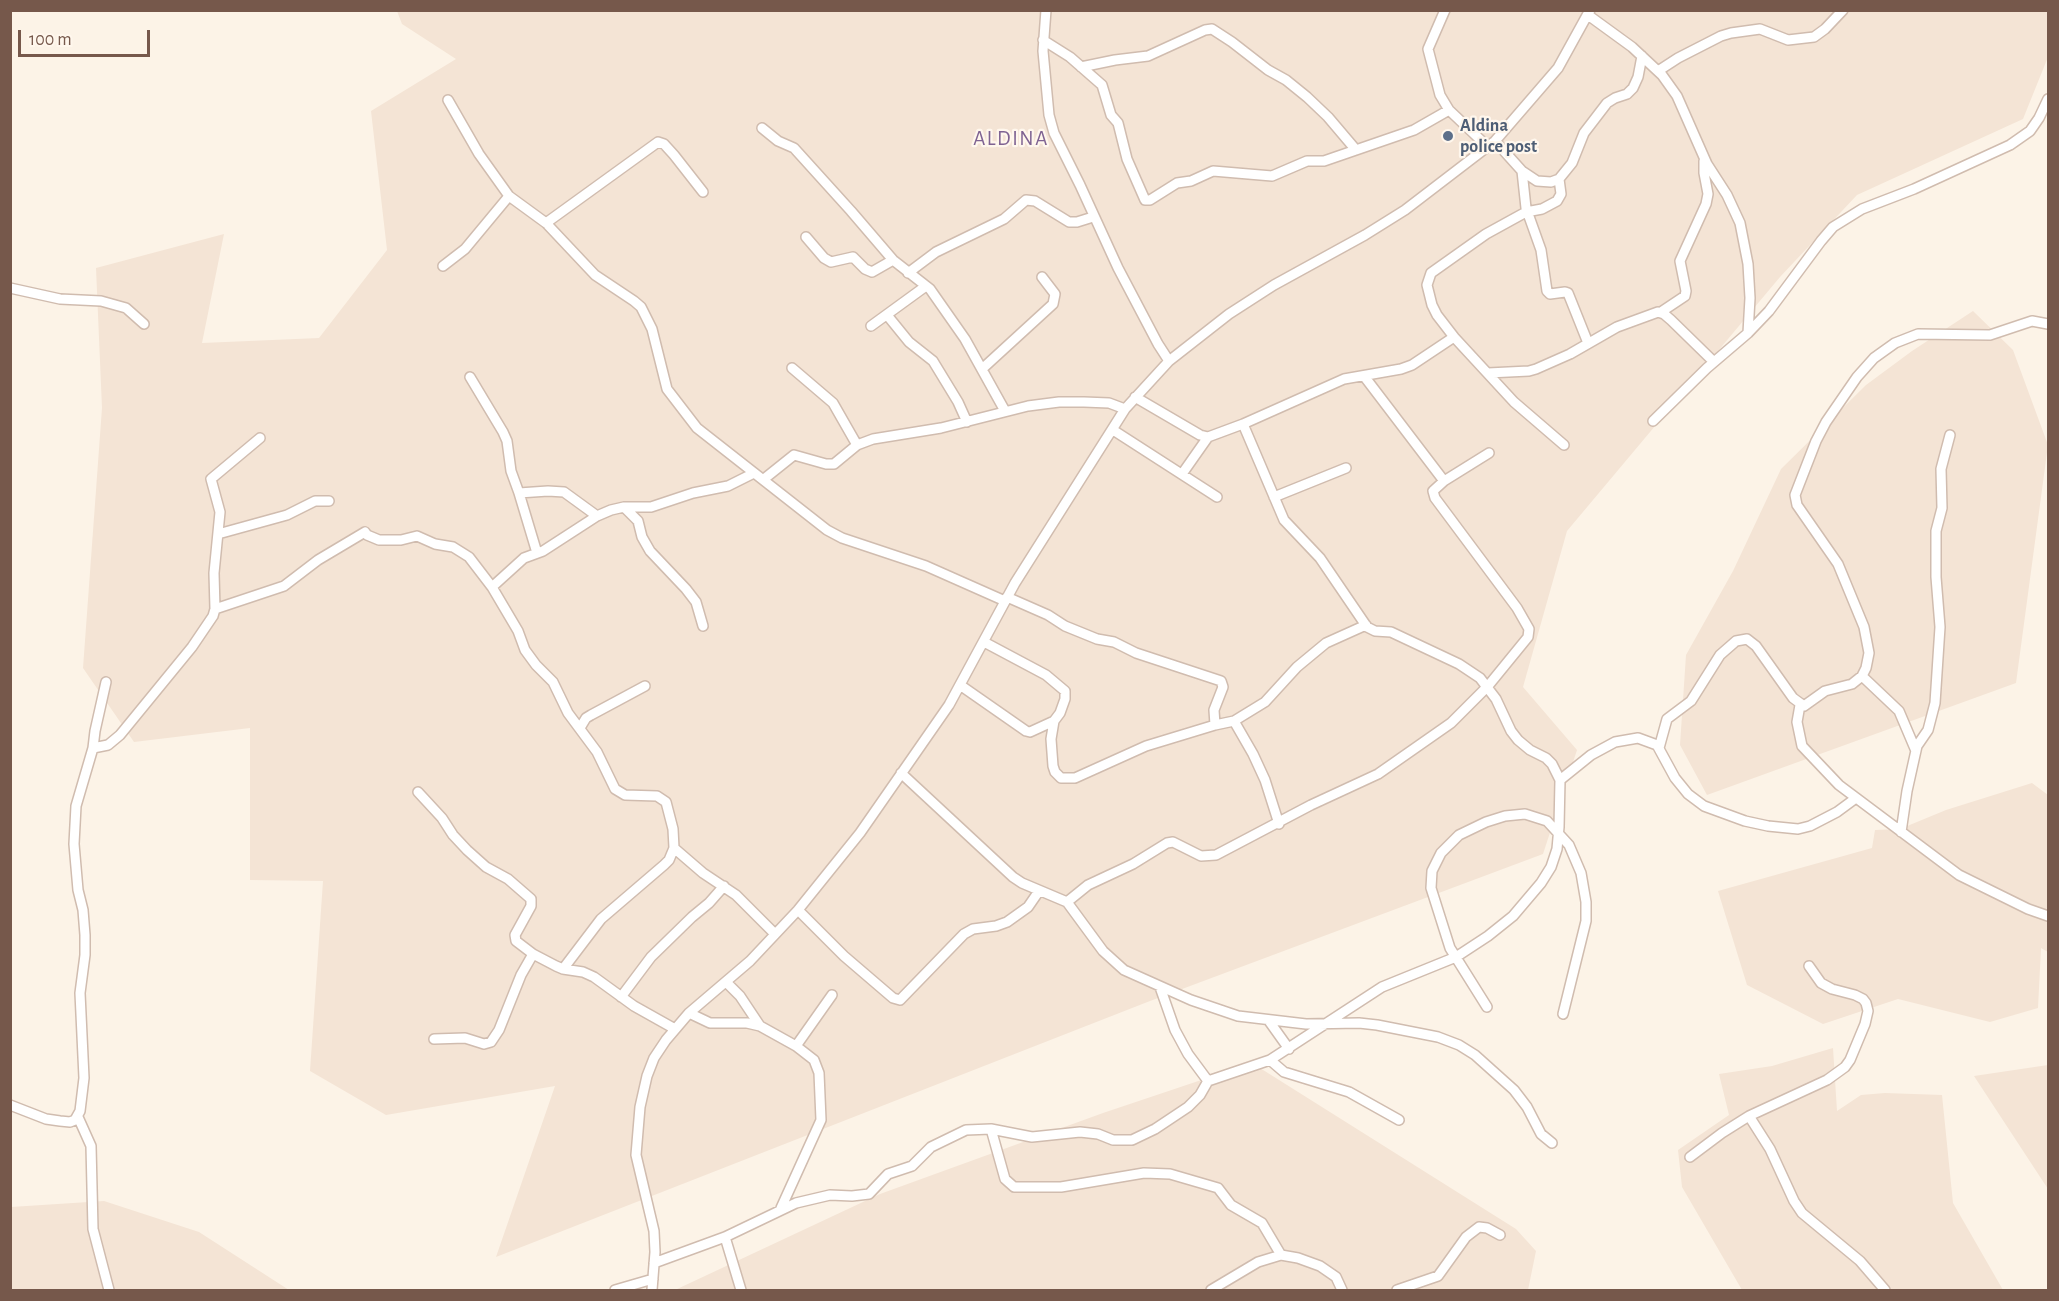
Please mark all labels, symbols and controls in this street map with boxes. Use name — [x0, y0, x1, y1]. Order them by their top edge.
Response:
scale bar — [21, 18, 153, 56]
text: 100 m — [29, 31, 72, 49]
place label: Aldina police post — [1460, 115, 1537, 158]
district label: ALDINA — [973, 126, 1049, 152]
marker: Aldina police post — [1441, 129, 1455, 143]

